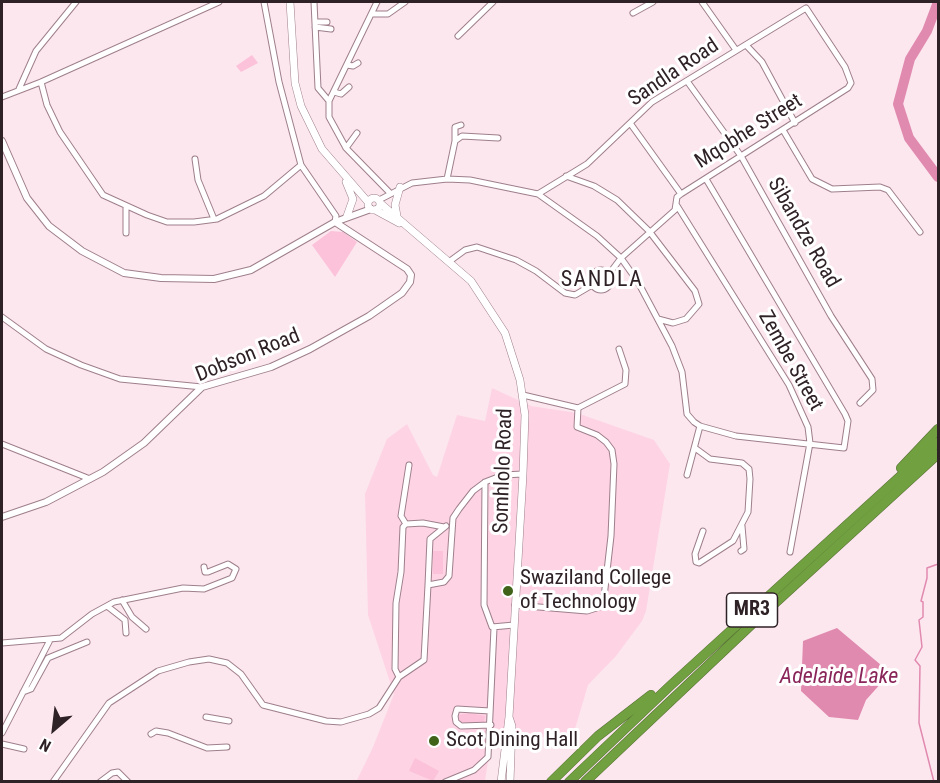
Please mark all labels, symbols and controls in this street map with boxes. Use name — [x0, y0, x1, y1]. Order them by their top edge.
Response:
street label: Sandla Road — [624, 34, 724, 112]
street label: Mqobhe Street — [691, 89, 807, 175]
street label: Sibandze Road — [761, 174, 845, 292]
district label: SANDLA — [561, 267, 643, 293]
street label: Zembe Street — [752, 307, 828, 415]
street label: Dobson Road — [192, 324, 304, 388]
street label: Somhlolo Road — [489, 408, 519, 534]
place label: Swaziland College of Technology — [520, 566, 671, 616]
marker: Swaziland College of Technology — [501, 584, 515, 598]
road number: MR3 — [726, 593, 777, 627]
water label: Adelaide Lake — [780, 664, 898, 690]
north arrow — [24, 699, 84, 759]
place label: Scot Dining Hall — [446, 728, 578, 754]
marker: Scot Dining Hall — [427, 734, 441, 748]
text: N — [37, 735, 54, 756]

